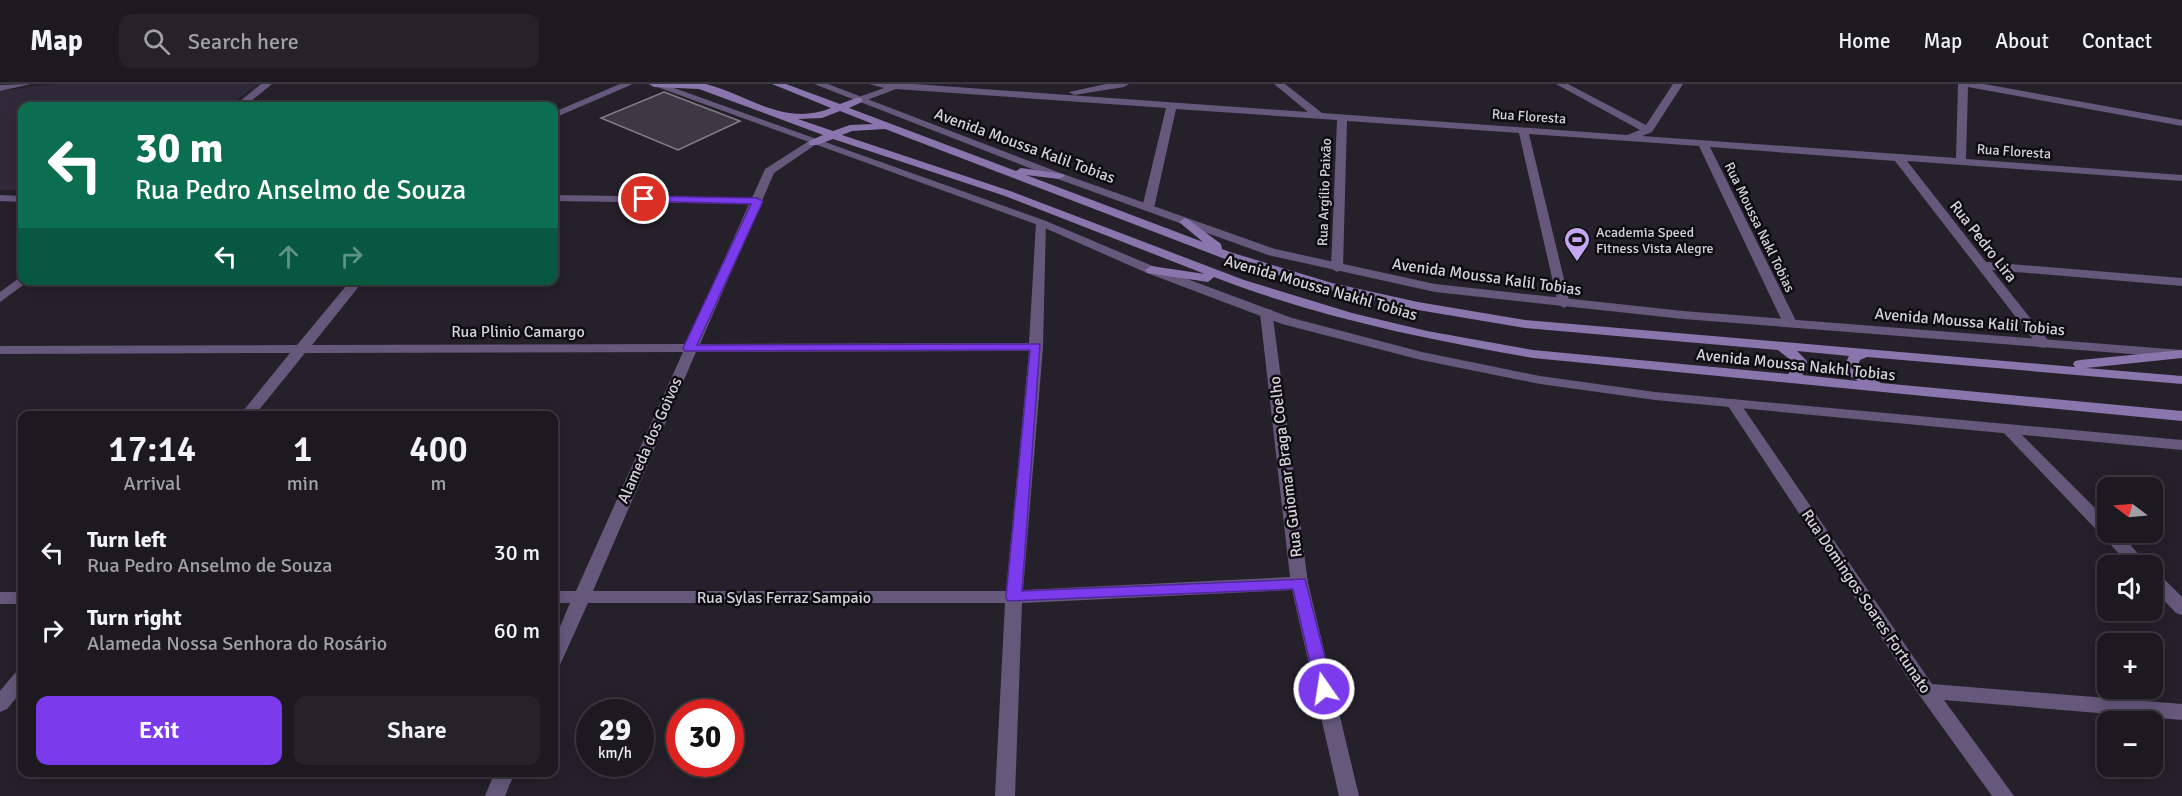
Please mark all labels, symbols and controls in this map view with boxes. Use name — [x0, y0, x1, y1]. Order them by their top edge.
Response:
search box — [119, 14, 539, 68]
text: Map — [30, 24, 83, 58]
icon: search — [140, 25, 173, 58]
text: Search here — [188, 28, 299, 55]
text: Home — [1838, 28, 1891, 54]
text: Map — [1924, 28, 1962, 54]
text: About — [1995, 28, 2049, 54]
text: Contact — [2082, 28, 2152, 54]
street label: Avenida Moussa Kalil Tobias — [932, 104, 1118, 188]
street label: Rua Floresta — [1491, 105, 1567, 128]
text: 30 m — [135, 123, 224, 174]
icon: left — [36, 126, 114, 204]
street label: Rua Argílio Paixão — [1314, 138, 1335, 246]
street label: Rua Floresta — [1976, 140, 2052, 163]
street label: Rua Moussa Nakl Tobias — [1721, 159, 1798, 295]
pin — [618, 173, 669, 224]
text: Rua Pedro Anselmo de Souza — [135, 174, 466, 207]
icon: arrive — [627, 182, 660, 215]
street label: Rua Pedro Lira — [1945, 197, 2021, 287]
place label: Academia Speed Fitness Vista Alegre — [1596, 224, 1714, 257]
sports icon: Academia Speed Fitness Vista Alegre — [1562, 225, 1592, 263]
icon: left — [209, 240, 242, 273]
icon: ahead — [272, 240, 305, 273]
icon: right — [335, 240, 368, 273]
street label: Avenida Moussa Nakhl Tobias — [1222, 251, 1420, 325]
street label: Avenida Moussa Kalil Tobias — [1391, 254, 1583, 300]
street label: Avenida Moussa Kalil Tobias — [1874, 304, 2066, 340]
street label: Rua Plinio Camargo — [451, 322, 585, 342]
street label: Avenida Moussa Nakhl Tobias — [1695, 345, 1896, 385]
street label: Alameda dos Goivos — [613, 374, 687, 507]
street label: Rua Guiomar Braga Coelho — [1265, 375, 1307, 559]
text: 17:14 — [108, 427, 196, 472]
text: 1 — [293, 427, 313, 472]
text: 400 — [409, 427, 468, 472]
text: Arrival — [124, 471, 181, 496]
text: min — [287, 471, 319, 496]
text: m — [430, 471, 446, 496]
north arrow — [2097, 477, 2163, 543]
map controls — [2097, 477, 2163, 777]
street label: Rua Domingos Soares Fortunato — [1797, 506, 1935, 698]
text: Turn left — [87, 526, 167, 553]
icon: left — [36, 536, 69, 569]
text: 30 m — [494, 539, 540, 566]
text: Rua Pedro Anselmo de Souza — [87, 553, 332, 578]
button: sound — [2097, 555, 2163, 621]
street label: Rua Sylas Ferraz Sampaio — [697, 588, 871, 608]
text: Turn right — [87, 604, 182, 631]
icon: right — [36, 614, 69, 647]
text: 60 m — [494, 617, 540, 644]
text: Alameda Nossa Senhora do Rosário — [87, 631, 387, 656]
button: + — [2097, 633, 2163, 699]
position arrow — [1292, 657, 1356, 721]
button: Exit — [36, 696, 282, 765]
button: Share — [294, 696, 540, 765]
speed limit sign: 30 — [666, 699, 744, 777]
button: − — [2097, 711, 2163, 777]
text: 29 — [599, 712, 631, 749]
text: km/h — [598, 744, 632, 762]

